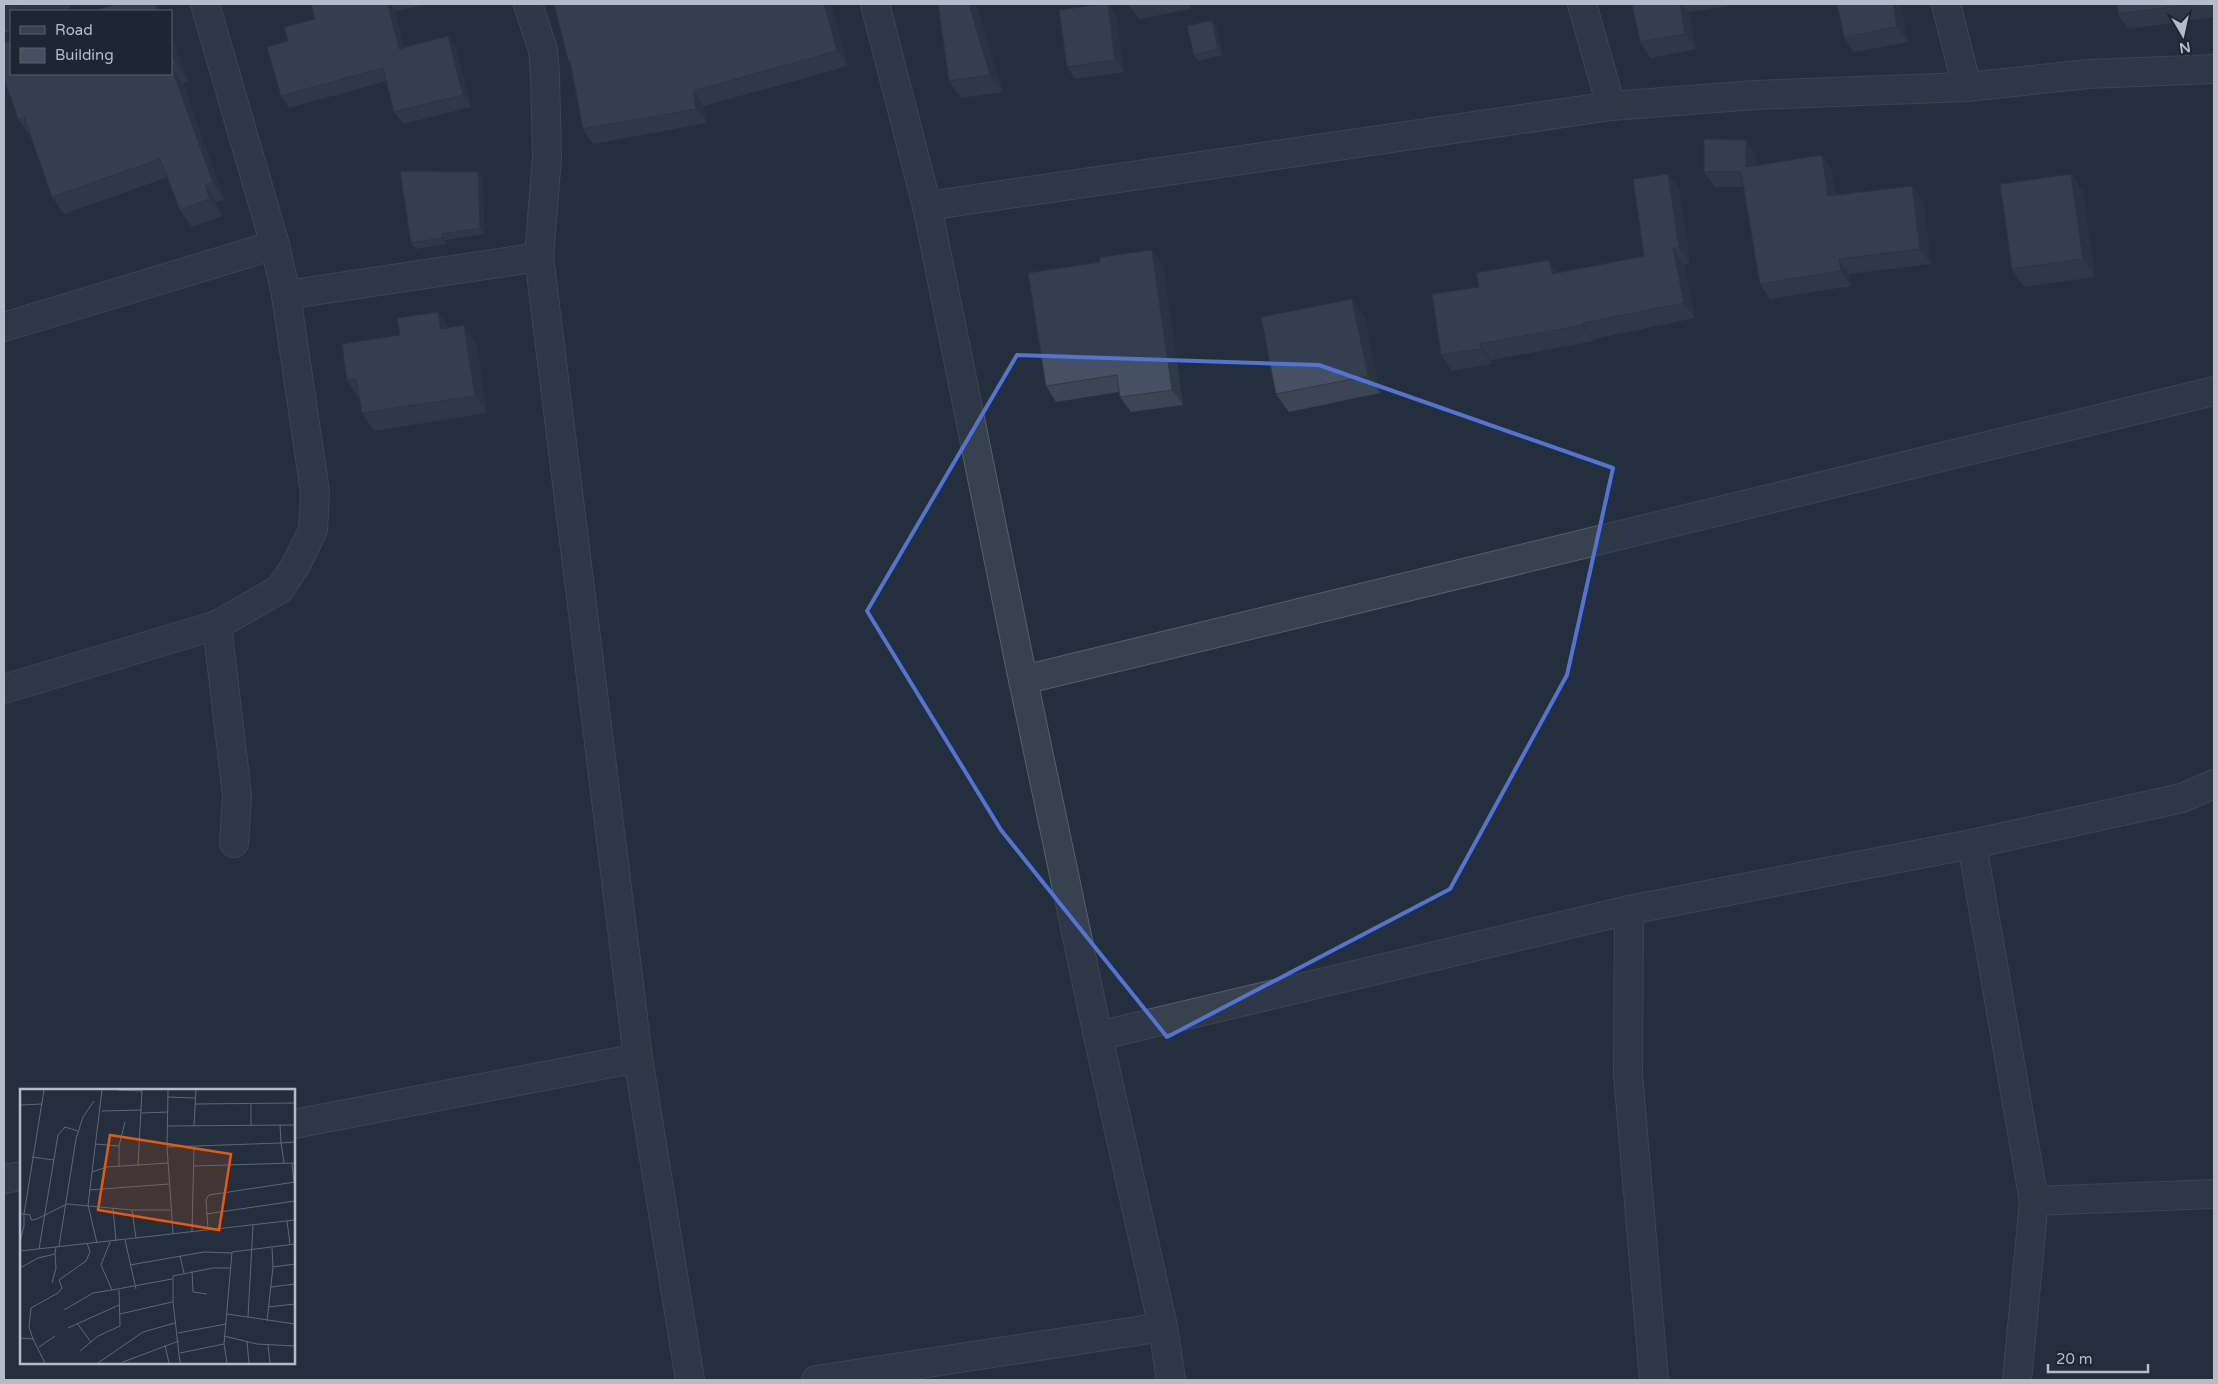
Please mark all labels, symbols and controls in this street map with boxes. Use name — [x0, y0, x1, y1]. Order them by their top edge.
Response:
legend — [10, 10, 172, 75]
north arrow — [2158, 10, 2208, 60]
text: Road — [55, 21, 93, 39]
text: N — [2178, 38, 2192, 57]
text: Building — [55, 46, 114, 64]
inset map — [20, 1089, 295, 1364]
scale bar — [2048, 1342, 2148, 1374]
text: 20 m — [2056, 1350, 2093, 1368]

